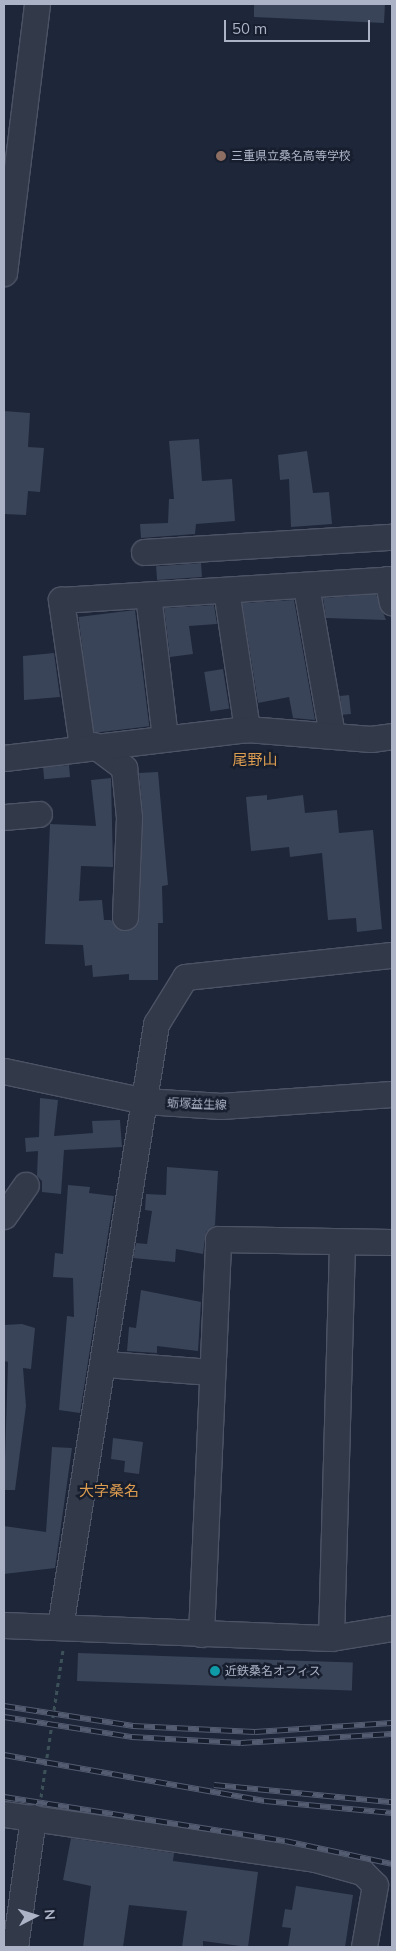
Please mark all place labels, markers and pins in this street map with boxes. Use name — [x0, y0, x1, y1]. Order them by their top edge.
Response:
place label: 三重県立桑名高等学校 — [231, 149, 351, 163]
marker: 三重県立桑名高等学校 — [215, 150, 227, 162]
place label: 近鉄桑名オフィス — [225, 1664, 321, 1678]
marker: 近鉄桑名オフィス — [209, 1665, 221, 1677]

